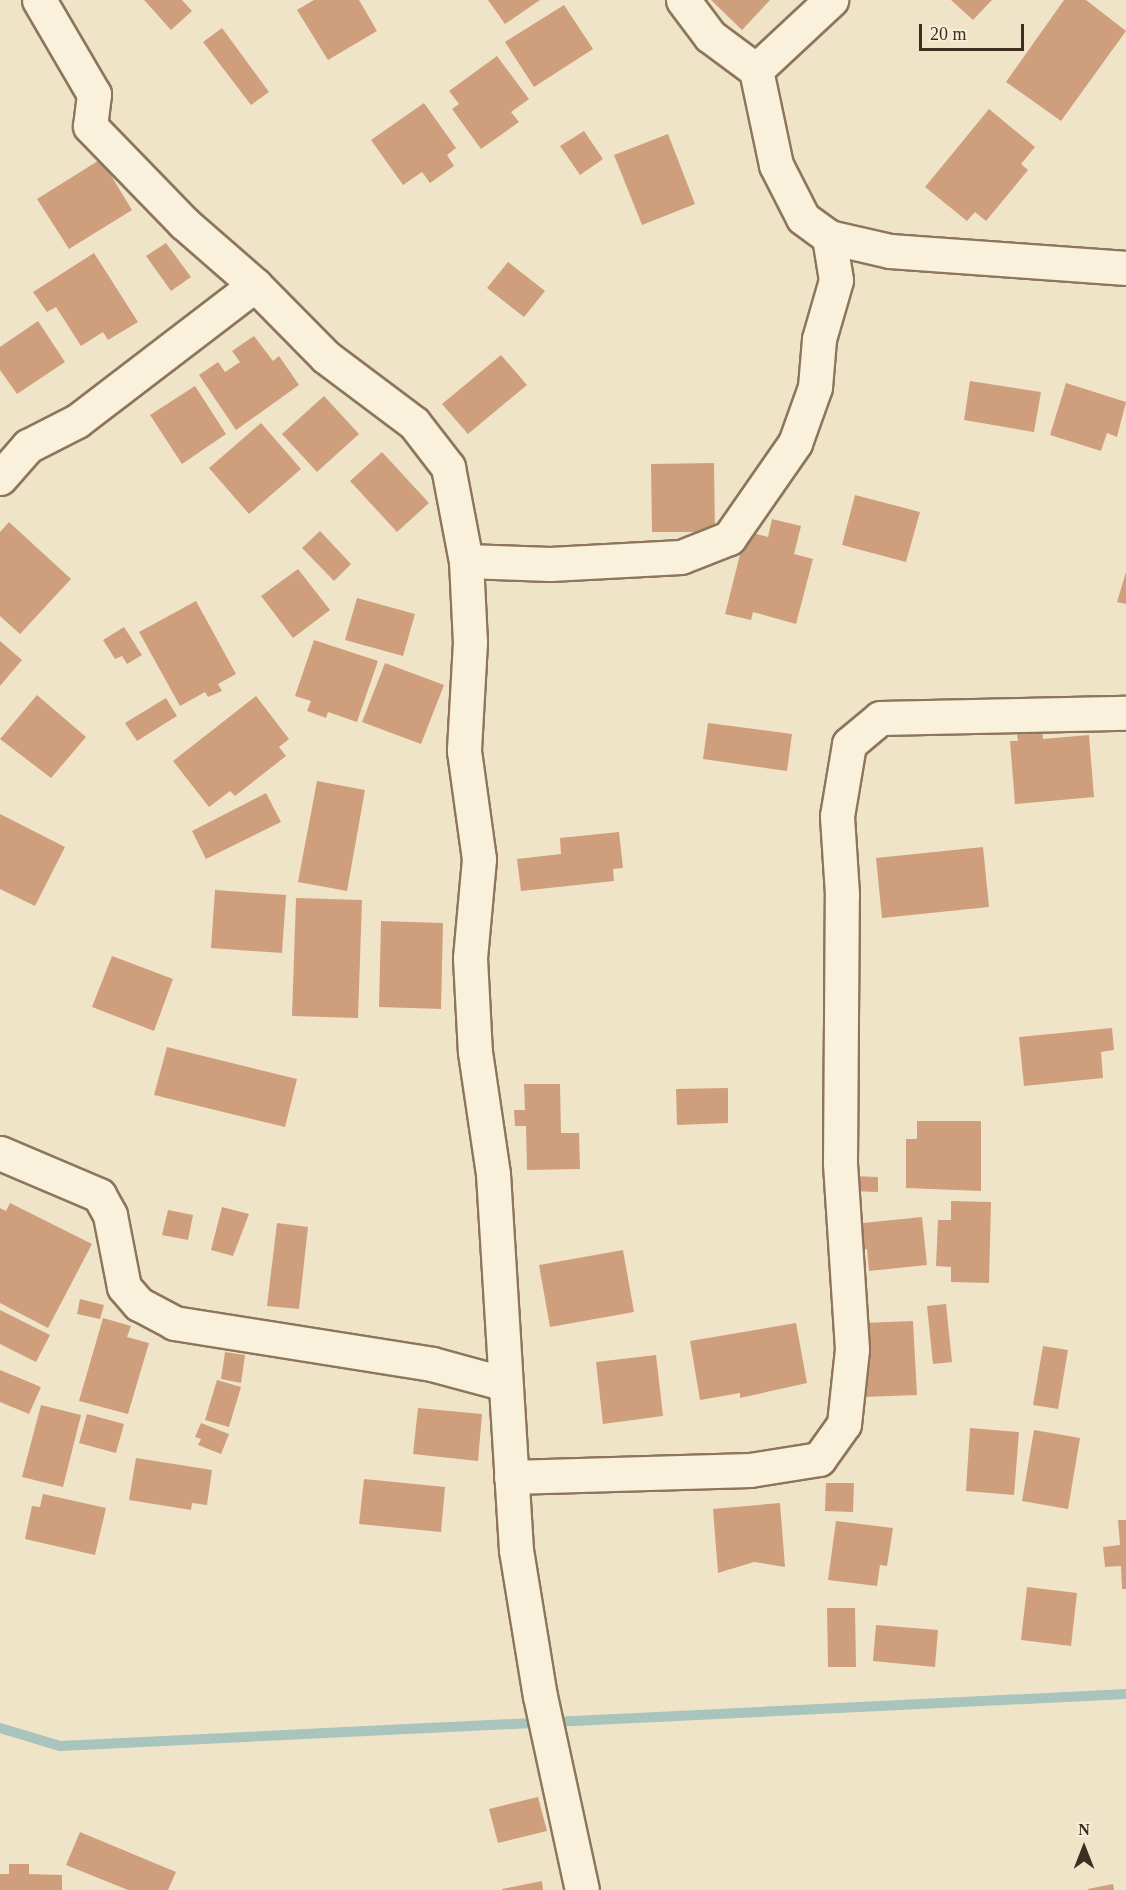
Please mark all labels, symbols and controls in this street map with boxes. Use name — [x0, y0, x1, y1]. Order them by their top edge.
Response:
scale bar — [922, 12, 1027, 50]
text: 20 m — [930, 24, 967, 44]
north arrow — [1054, 1818, 1114, 1878]
text: N — [1078, 1821, 1090, 1838]

